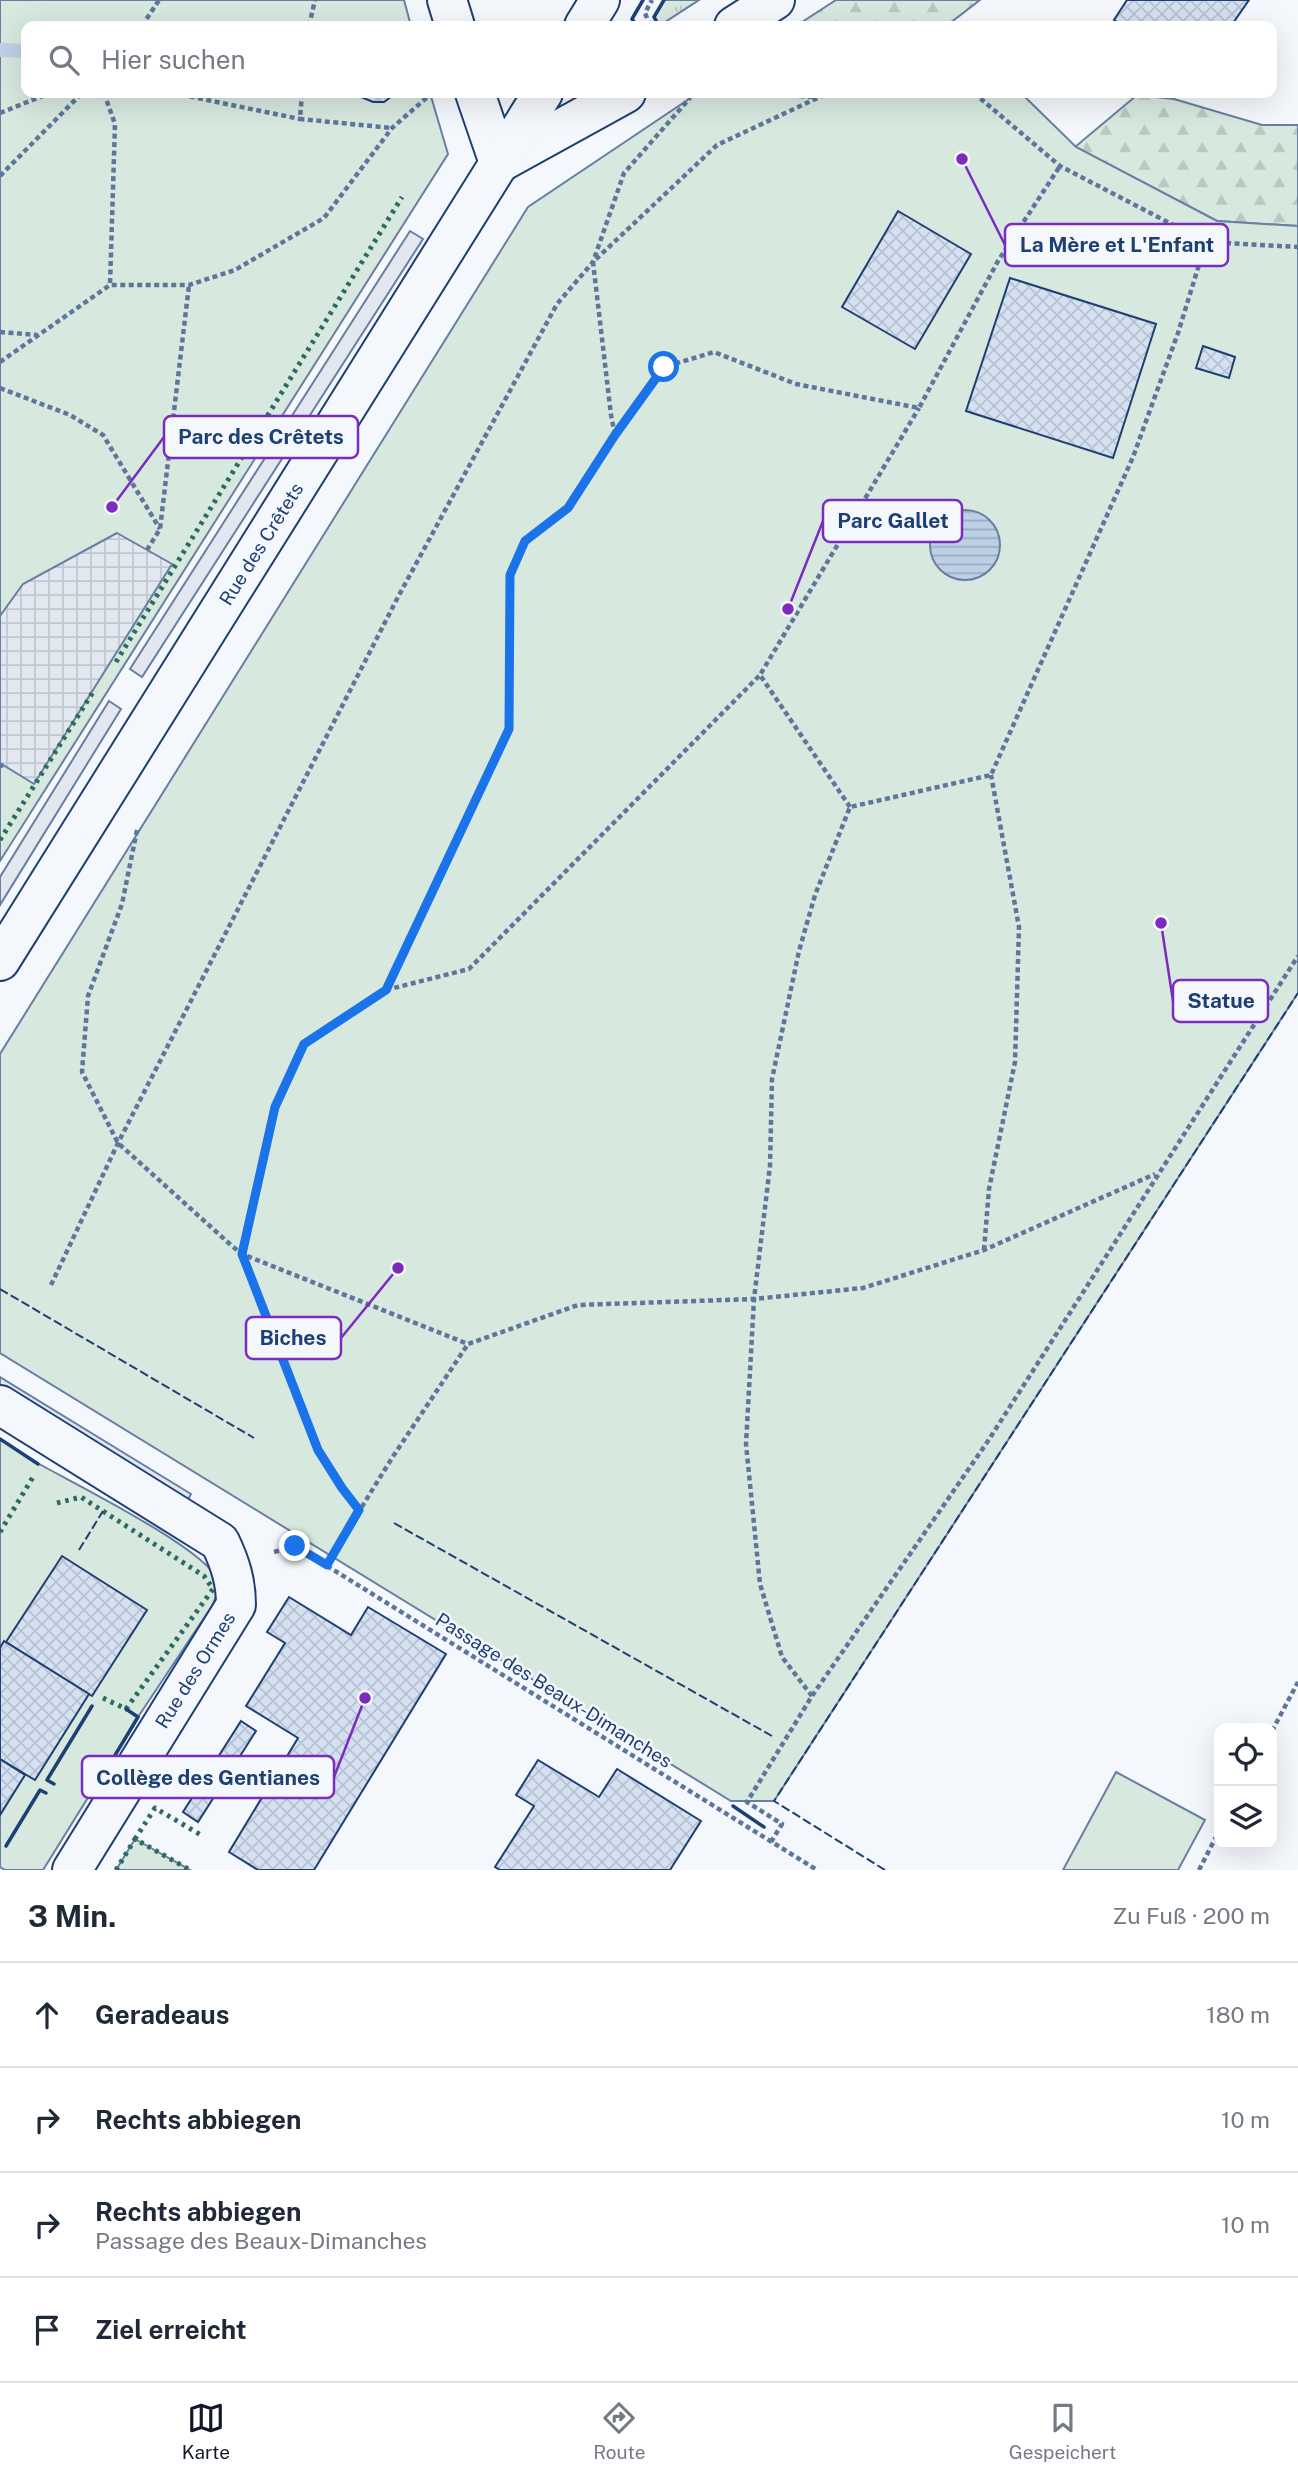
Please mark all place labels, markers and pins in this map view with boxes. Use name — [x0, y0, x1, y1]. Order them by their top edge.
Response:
callout: La Mère et L'Enfant — [1005, 224, 1228, 266]
callout: Parc des Crêtets — [164, 416, 358, 458]
callout: Parc Gallet — [823, 500, 962, 542]
callout: Statue — [1173, 980, 1268, 1022]
callout: Biches — [246, 1317, 341, 1359]
callout: Collège des Gentianes — [82, 1756, 334, 1798]

